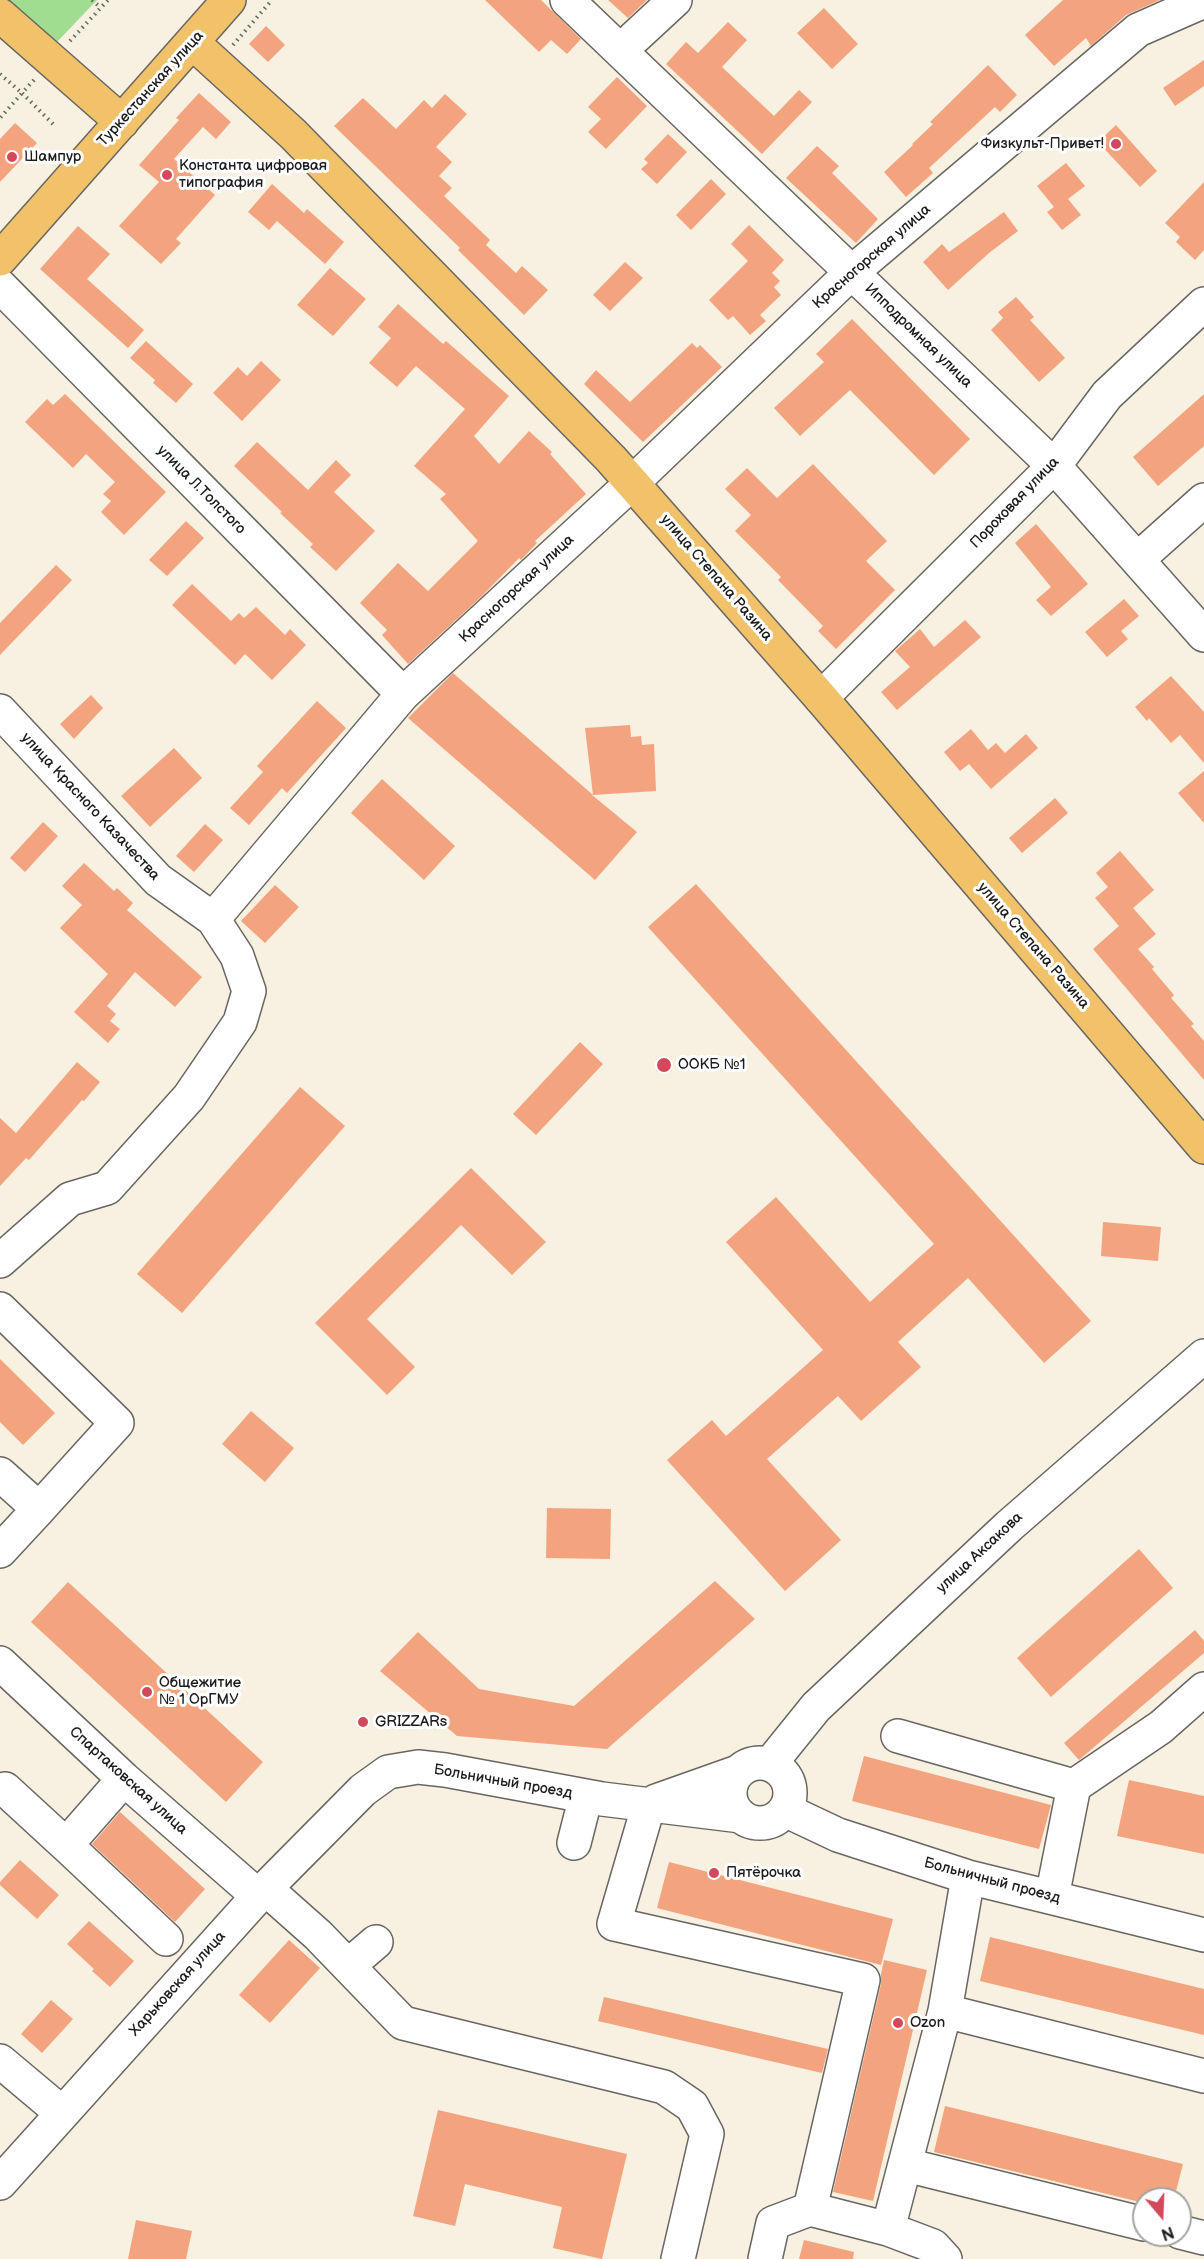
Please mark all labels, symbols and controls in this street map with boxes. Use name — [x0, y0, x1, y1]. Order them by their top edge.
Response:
street label: Туркестанская улица — [94, 27, 208, 151]
place label: Физкульт-Привет! — [980, 135, 1104, 153]
marker: Физкульт-Привет! — [1109, 137, 1123, 151]
place label: Шампур — [24, 148, 81, 166]
marker: Шампур — [5, 150, 19, 164]
place label: Константа цифровая типография — [179, 157, 327, 192]
marker: Константа цифровая типография — [160, 168, 174, 182]
street label: Красногорская улица — [809, 201, 935, 313]
street label: Ипподромная улица — [861, 280, 975, 392]
street label: улица Л.Толстого — [153, 442, 249, 538]
street label: Пороховая улица — [967, 454, 1063, 552]
street label: улица Степана Разина — [656, 511, 776, 645]
street label: Красногорская улица — [456, 531, 578, 647]
street label: улица Красного Казачества — [17, 729, 163, 885]
street label: улица Степана Разина — [973, 879, 1093, 1013]
marker: ООКБ №1 — [655, 1056, 673, 1074]
place label: ООКБ №1 — [678, 1056, 746, 1074]
street label: улица Аксакова — [933, 1509, 1027, 1597]
place label: Общежитие № 1 ОрГМУ — [159, 1674, 241, 1709]
marker: Общежитие № 1 ОрГМУ — [140, 1685, 154, 1699]
place label: GRIZZARs — [375, 1713, 447, 1731]
marker: GRIZZARs — [356, 1715, 370, 1729]
street label: Спартаковская улица — [65, 1723, 191, 1839]
street label: Больничный проезд — [432, 1761, 574, 1803]
street label: Больничный проезд — [922, 1854, 1062, 1908]
place label: Пятёрочка — [726, 1864, 801, 1882]
marker: Пятёрочка — [707, 1866, 721, 1880]
street label: Харьковская улица — [126, 1928, 230, 2040]
place label: Ozon — [910, 2014, 945, 2032]
marker: Ozon — [891, 2016, 905, 2030]
north arrow — [1132, 2187, 1192, 2247]
text: N — [1159, 2222, 1176, 2244]

